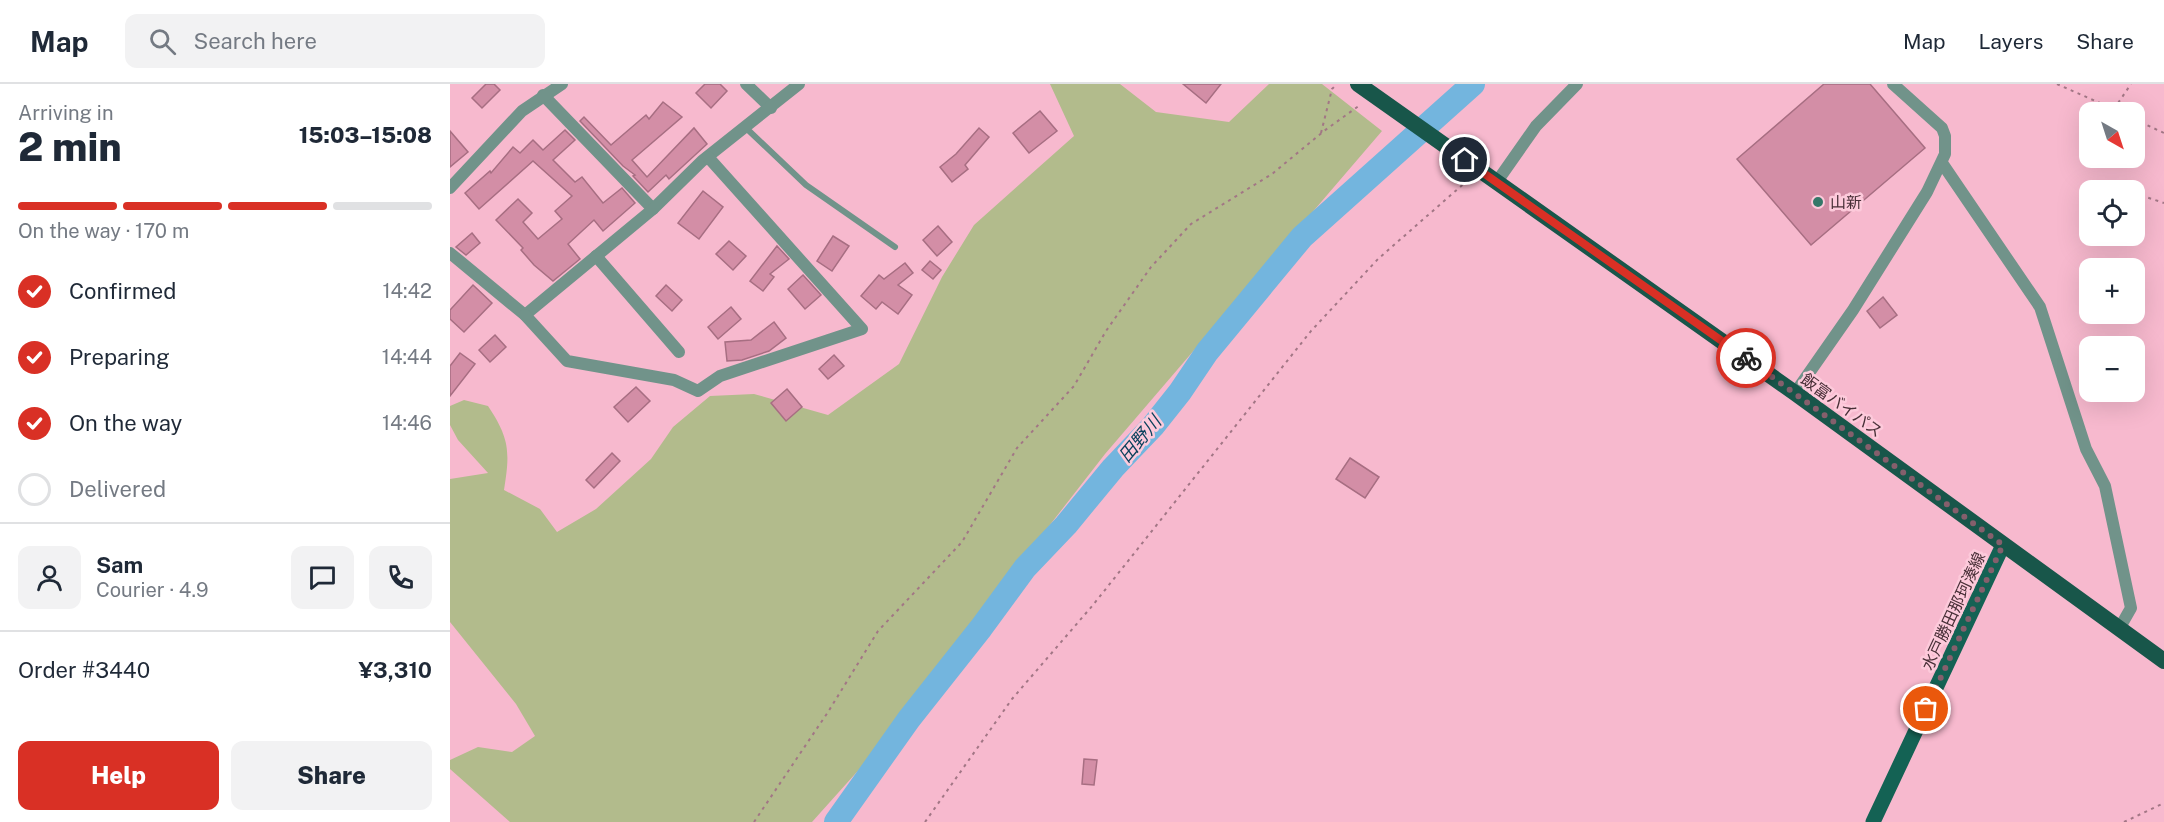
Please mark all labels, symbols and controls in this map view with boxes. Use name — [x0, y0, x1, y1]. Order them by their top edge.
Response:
search box — [125, 14, 545, 68]
text: Map — [30, 25, 89, 58]
icon: search — [146, 25, 179, 58]
text: Search here — [194, 28, 317, 54]
text: Map — [1903, 29, 1946, 54]
text: Layers — [1979, 29, 2043, 54]
text: Share — [2076, 29, 2134, 54]
text: Arriving in — [18, 101, 113, 125]
north arrow — [2079, 102, 2145, 168]
map controls — [2079, 102, 2145, 402]
text: 15:03–15:08 — [299, 122, 432, 148]
text: 2 min — [18, 124, 122, 170]
pin — [1439, 134, 1490, 185]
icon: home — [1448, 143, 1481, 176]
button: locate — [2079, 180, 2145, 246]
place label: 山新 — [1830, 193, 1862, 212]
marker: 山新 — [1811, 195, 1825, 209]
text: On the way · 170 m — [18, 219, 189, 243]
button: + — [2079, 258, 2145, 324]
icon: check — [18, 275, 51, 308]
text: Confirmed — [69, 278, 176, 304]
text: 14:42 — [382, 279, 432, 303]
courier — [1716, 328, 1776, 388]
button: − — [2079, 336, 2145, 402]
icon: check — [18, 341, 51, 374]
icon: bike — [1730, 342, 1763, 375]
text: Preparing — [69, 344, 170, 370]
text: 14:44 — [382, 345, 432, 369]
street label: 飯富バイパス — [1797, 370, 1886, 441]
icon: check — [18, 407, 51, 440]
text: On the way — [69, 410, 182, 436]
water label: 田野川 — [1114, 410, 1166, 466]
text: 14:46 — [382, 411, 432, 435]
text: Delivered — [69, 476, 166, 502]
button: person — [18, 546, 81, 609]
button: chat — [291, 546, 354, 609]
button: phone — [369, 546, 432, 609]
street label: 水戸勝田那珂湊線 — [1918, 549, 1989, 673]
text: Sam — [96, 552, 143, 578]
text: Courier · 4.9 — [96, 578, 208, 602]
text: Order #3440 — [18, 657, 150, 683]
text: ¥3,310 — [359, 657, 432, 683]
pin — [1900, 683, 1951, 734]
icon: bag — [1909, 692, 1942, 725]
button: Help — [18, 741, 219, 810]
button: Share — [231, 741, 432, 810]

